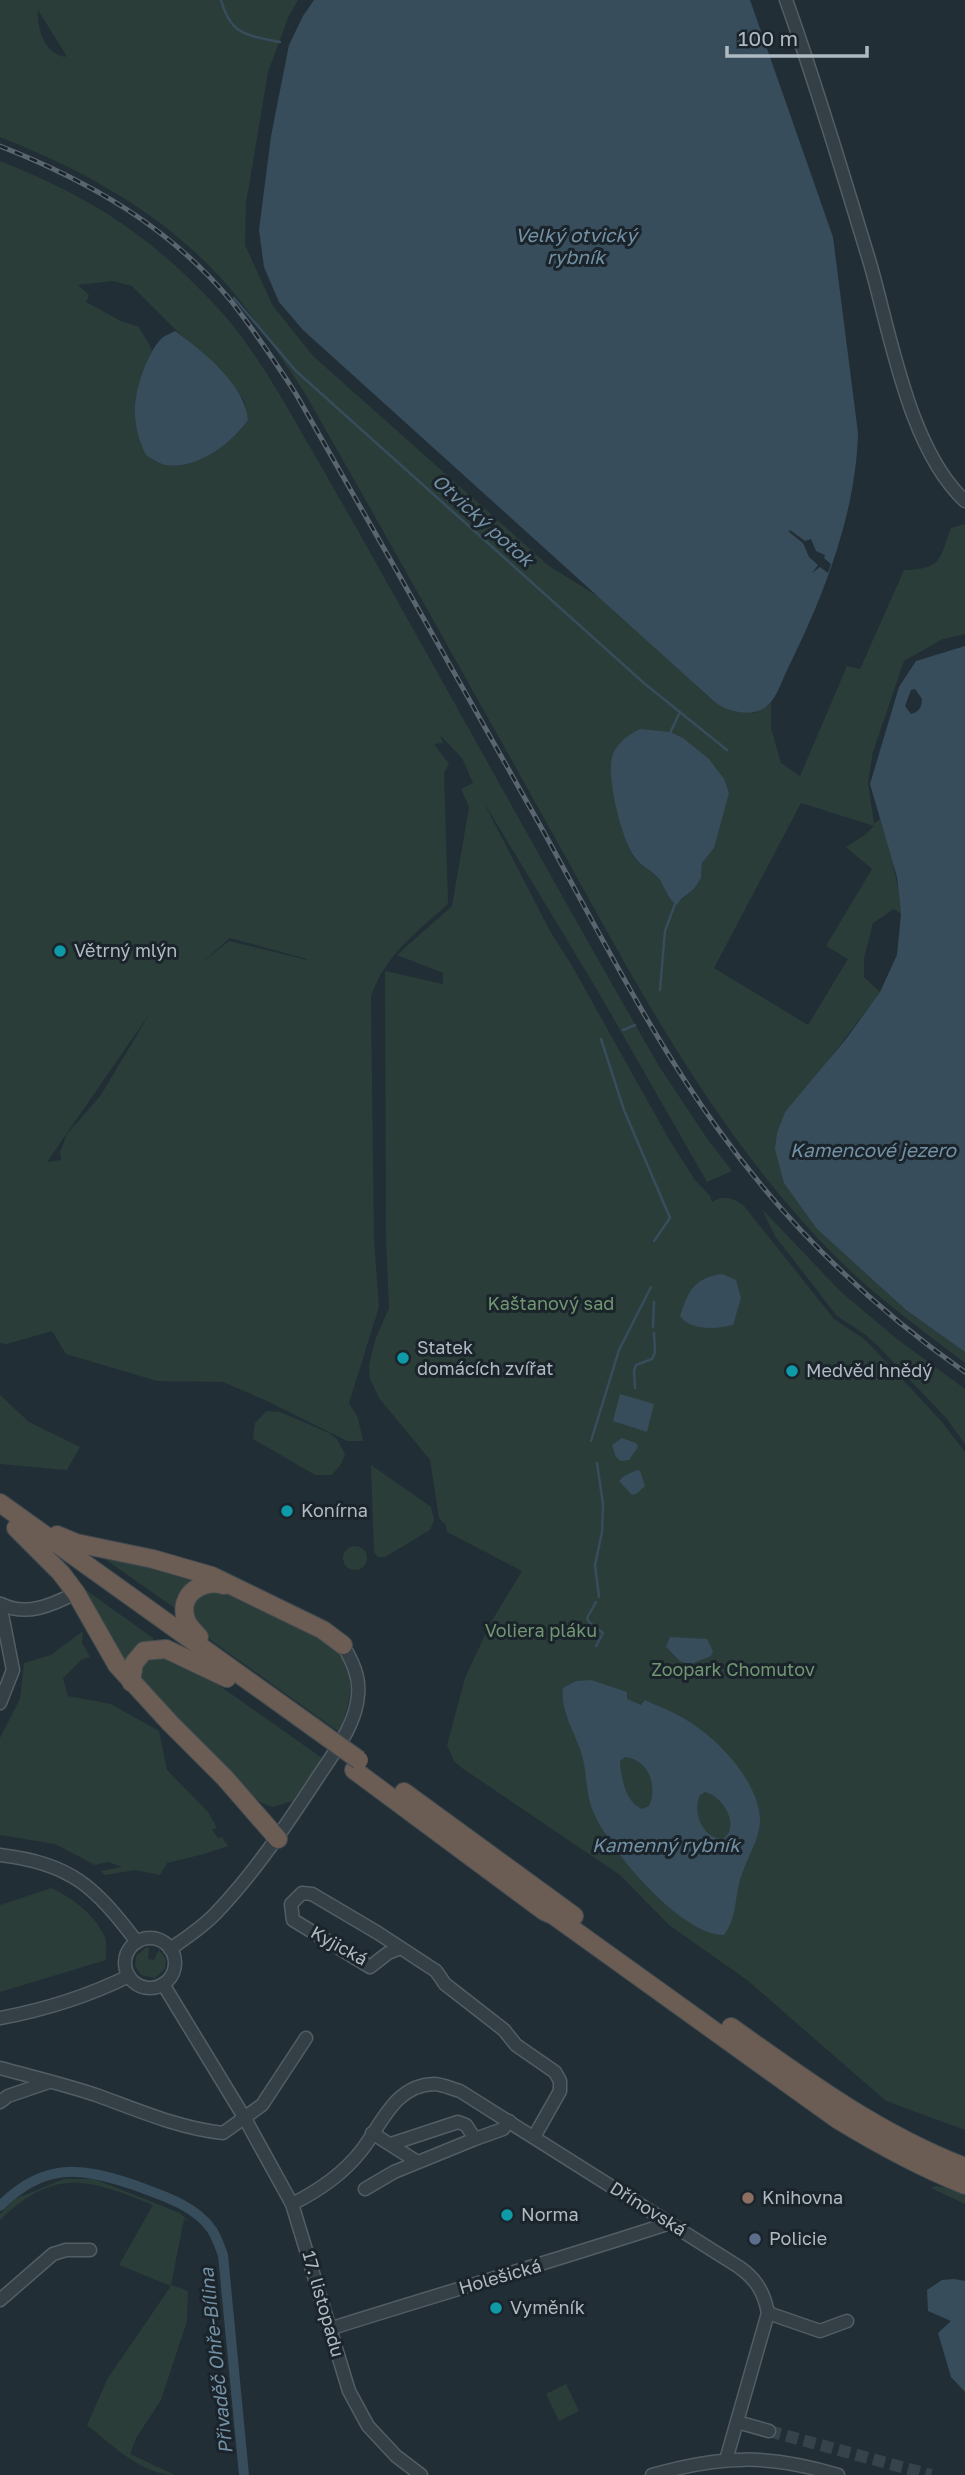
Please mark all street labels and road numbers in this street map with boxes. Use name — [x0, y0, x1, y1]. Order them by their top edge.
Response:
street label: Kyjická — [307, 1921, 372, 1970]
street label: Dřínovská — [606, 2176, 691, 2240]
street label: 17. listopadu — [298, 2248, 350, 2359]
street label: Holešická — [456, 2254, 544, 2298]

